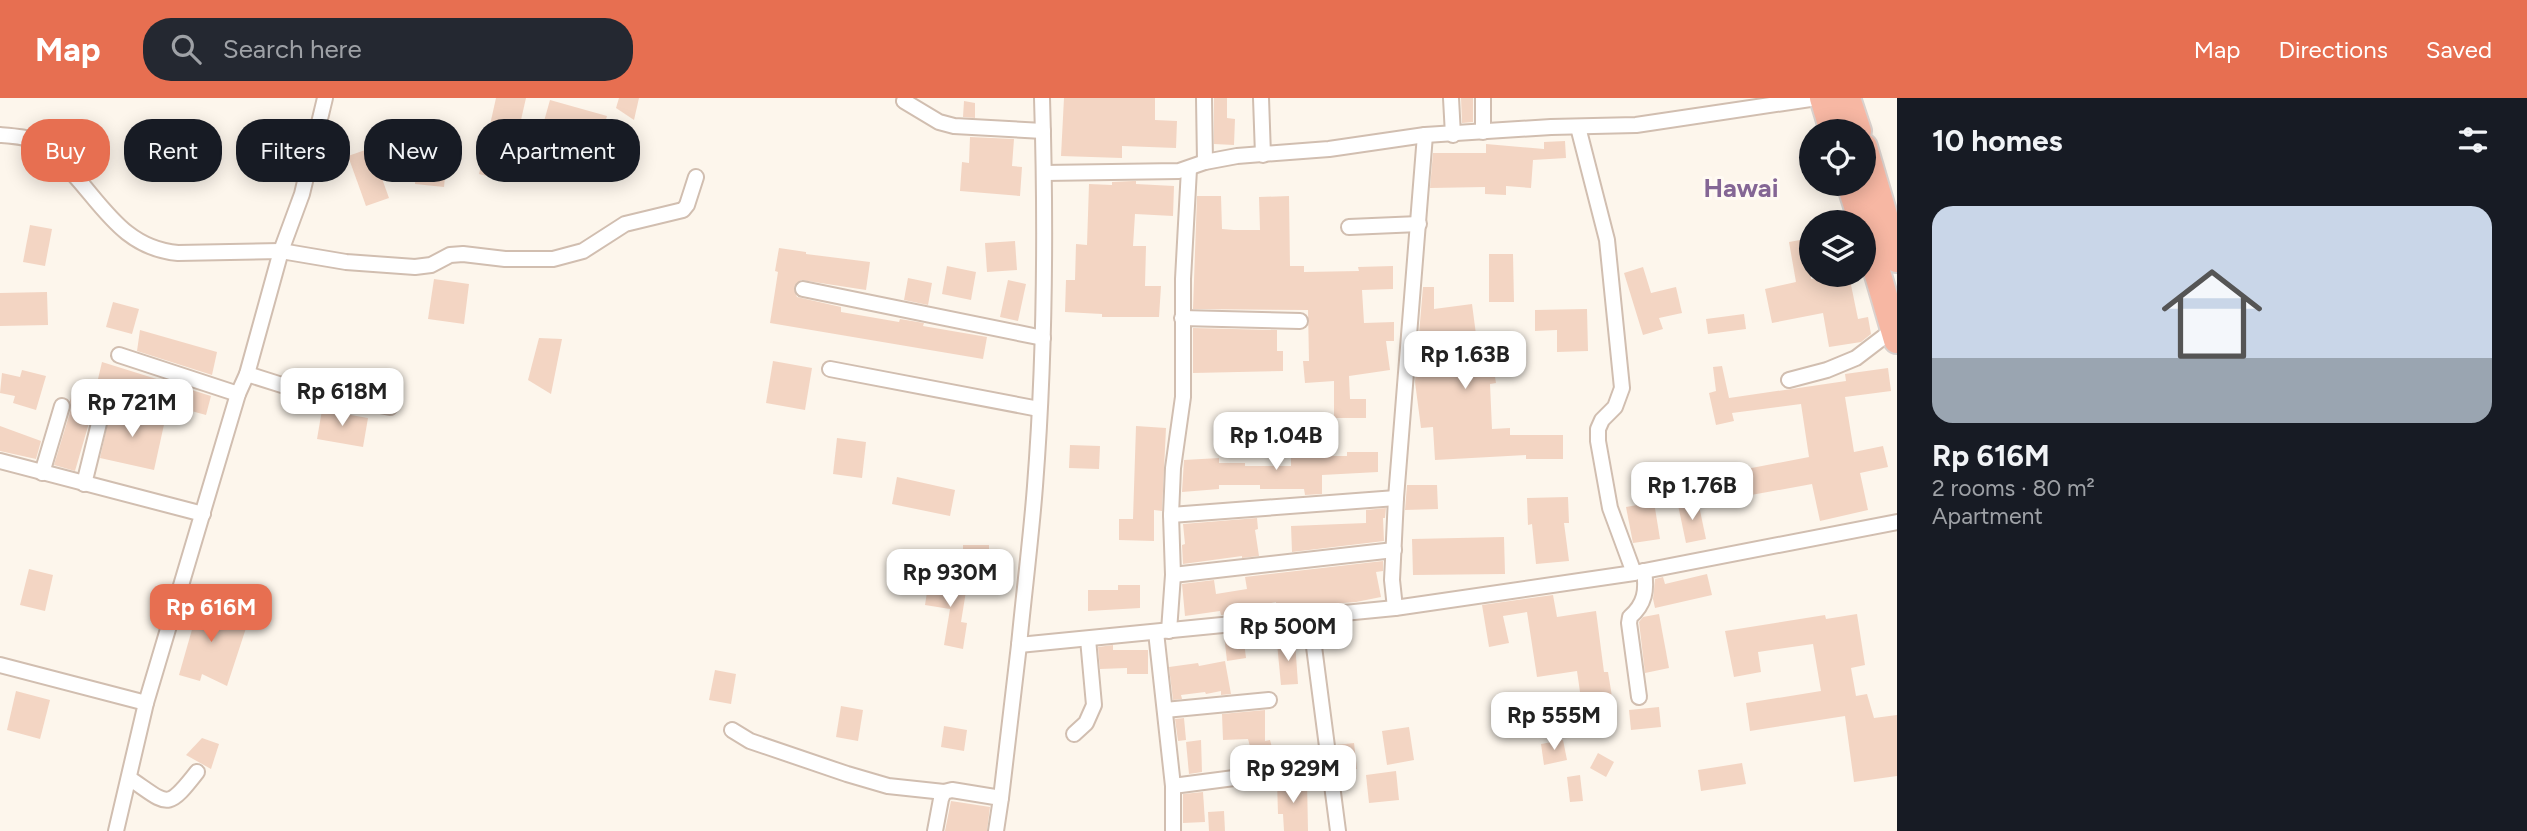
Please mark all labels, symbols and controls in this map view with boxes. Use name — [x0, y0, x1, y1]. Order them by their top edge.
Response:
search box — [143, 18, 633, 81]
text: Map — [35, 30, 101, 69]
icon: search — [167, 30, 205, 68]
text: Search here — [223, 33, 362, 65]
text: Map — [2194, 35, 2240, 64]
text: Directions — [2278, 35, 2388, 64]
text: Saved — [2426, 35, 2492, 64]
chip: Buy — [21, 119, 110, 182]
chip: Rent — [124, 119, 222, 182]
chip: Filters — [236, 119, 350, 182]
chip: New — [364, 119, 462, 182]
chip: Apartment — [476, 119, 640, 182]
map controls — [1799, 119, 1876, 287]
button: locate — [1799, 119, 1876, 196]
icon: filters — [2454, 121, 2492, 159]
text: 10 homes — [1932, 122, 2063, 159]
district label: Hawai — [1704, 172, 1778, 204]
button: layers — [1799, 210, 1876, 287]
icon: home — [2149, 251, 2275, 377]
pin: Rp 1.63B — [1393, 331, 1537, 391]
text: Rp 1.63B — [1420, 340, 1510, 368]
pin: Rp 618M — [277, 368, 407, 428]
text: Rp 618M — [297, 377, 387, 405]
pin: Rp 721M — [67, 380, 197, 439]
text: Rp 721M — [87, 388, 177, 416]
pin: Rp 1.04B — [1204, 412, 1348, 472]
text: Rp 1.04B — [1229, 421, 1323, 449]
text: Rp 616M — [1932, 437, 2050, 474]
pin: Rp 1.76B — [1620, 462, 1764, 522]
text: Rp 1.76B — [1647, 471, 1737, 499]
text: 2 rooms · 80 m² — [1932, 474, 2095, 502]
text: Apartment — [1932, 502, 2043, 530]
pin: Rp 930M — [885, 550, 1015, 609]
text: Rp 930M — [903, 558, 997, 586]
pin: Rp 616M — [146, 584, 276, 644]
text: Rp 616M — [166, 593, 256, 621]
pin: Rp 500M — [1223, 603, 1353, 663]
text: Rp 500M — [1239, 612, 1337, 640]
pin: Rp 555M — [1489, 692, 1619, 752]
text: Rp 555M — [1507, 701, 1601, 729]
pin: Rp 929M — [1228, 746, 1358, 805]
text: Rp 929M — [1246, 754, 1340, 782]

